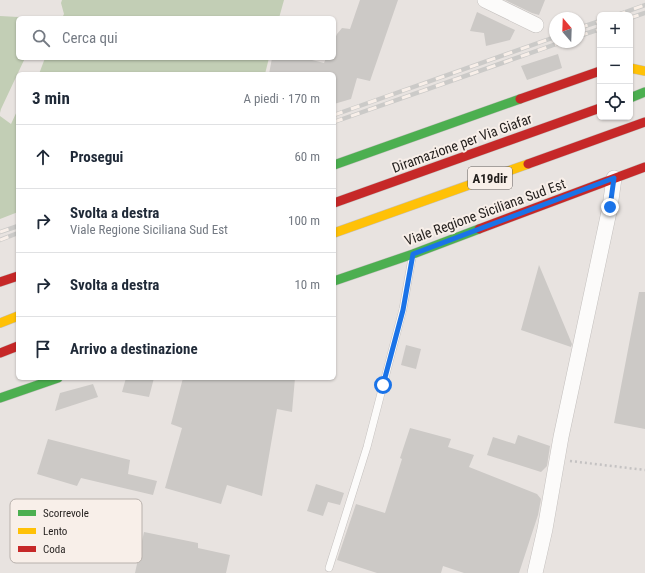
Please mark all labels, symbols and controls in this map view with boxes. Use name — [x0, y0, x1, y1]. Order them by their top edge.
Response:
north arrow — [549, 12, 585, 48]
map controls — [597, 12, 633, 120]
button: + — [597, 12, 633, 48]
search box — [16, 16, 336, 60]
icon: search — [30, 27, 52, 49]
text: Cerca qui — [62, 29, 118, 47]
button: − — [597, 48, 633, 84]
button: locate — [597, 84, 633, 120]
text: 3 min — [32, 88, 70, 108]
text: A piedi · 170 m — [243, 91, 320, 106]
street label: Diramazione per Via Giafar — [390, 110, 534, 176]
icon: ahead — [32, 146, 54, 168]
text: Prosegui — [70, 148, 123, 166]
text: 60 m — [294, 149, 320, 164]
road number: A19dir — [468, 167, 512, 189]
street label: Viale Regione Siciliana Sud Est — [402, 175, 568, 249]
route end — [601, 198, 619, 216]
text: Svolta a destra — [70, 204, 159, 222]
icon: right — [32, 210, 54, 232]
text: 100 m — [288, 213, 320, 228]
text: Viale Regione Siciliana Sud Est — [70, 222, 228, 237]
icon: right — [32, 274, 54, 296]
text: Svolta a destra — [70, 276, 159, 294]
text: 10 m — [294, 277, 320, 292]
icon: arrive — [32, 338, 54, 360]
text: Arrivo a destinazione — [70, 340, 198, 358]
route start — [374, 376, 392, 394]
legend — [10, 499, 142, 563]
text: Scorrevole — [43, 507, 89, 520]
text: Lento — [43, 525, 68, 538]
text: Coda — [43, 543, 65, 556]

